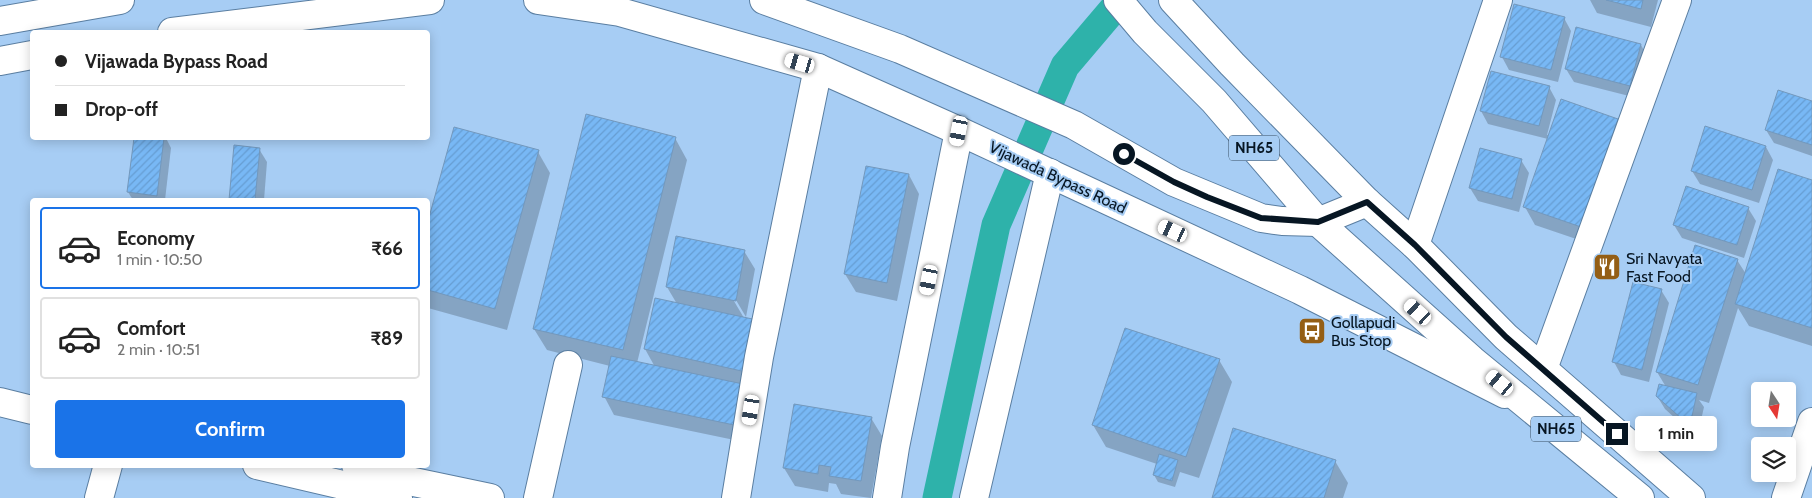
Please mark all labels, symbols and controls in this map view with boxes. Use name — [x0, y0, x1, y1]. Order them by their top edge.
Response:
text: Vijawada Bypass Road — [85, 50, 268, 73]
car — [783, 52, 816, 74]
text: Drop-off — [85, 98, 158, 121]
car — [948, 115, 969, 147]
road number: NH65 — [1229, 136, 1279, 160]
street label: Vijawada Bypass Road — [986, 137, 1130, 218]
route start — [1113, 143, 1135, 165]
car — [1156, 218, 1189, 244]
icon: car — [57, 226, 102, 271]
text: Economy — [117, 227, 195, 250]
text: ₹66 — [371, 237, 403, 260]
place label: Sri Navyata Fast Food — [1626, 249, 1703, 286]
text: 1 min · 10:50 — [117, 250, 203, 269]
restaurant icon: Sri Navyata Fast Food — [1592, 252, 1622, 282]
car — [918, 264, 939, 296]
car — [1401, 296, 1434, 328]
place label: Gollapudi Bus Stop — [1331, 313, 1395, 350]
icon: car — [57, 316, 102, 361]
bus stop icon: Gollapudi Bus Stop — [1297, 316, 1327, 346]
text: Comfort — [117, 317, 186, 340]
text: ₹89 — [370, 327, 403, 350]
text: 2 min · 10:51 — [117, 340, 200, 359]
car — [1483, 368, 1516, 398]
north arrow — [1751, 382, 1796, 428]
map controls — [1751, 382, 1796, 482]
car — [741, 394, 760, 426]
button: Confirm — [55, 400, 405, 458]
road number: NH65 — [1531, 416, 1581, 442]
callout: 1 min — [1634, 416, 1717, 452]
route end — [1606, 423, 1628, 445]
text: 1 min — [1658, 424, 1694, 443]
button: layers — [1751, 437, 1796, 482]

